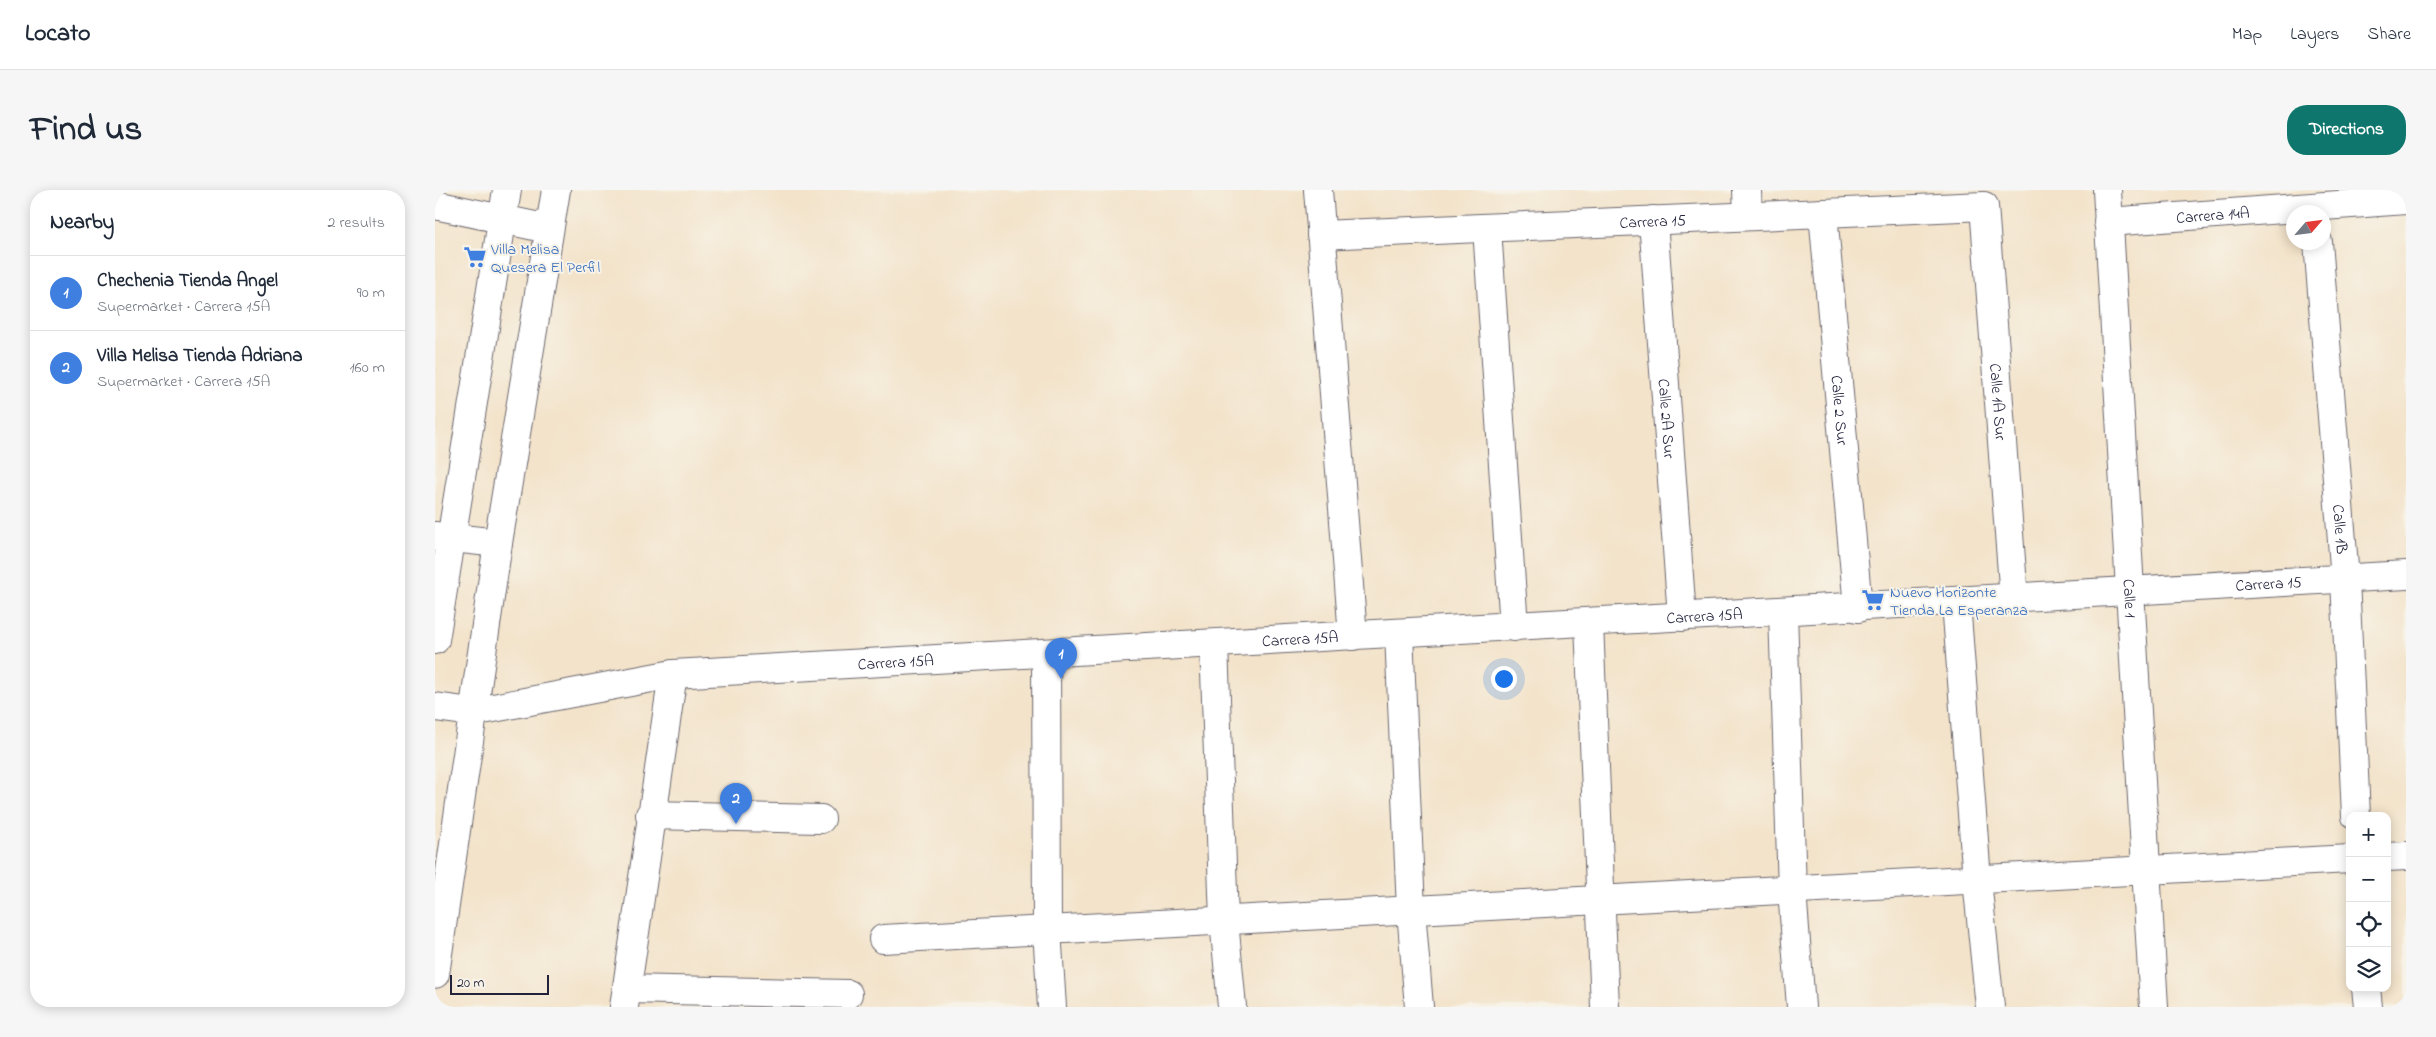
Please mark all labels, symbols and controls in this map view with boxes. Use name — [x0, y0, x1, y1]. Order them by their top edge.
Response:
text: Locato — [25, 17, 91, 52]
text: Map — [2232, 22, 2262, 48]
text: Layers — [2290, 22, 2340, 48]
text: Share — [2368, 22, 2411, 48]
text: Find us — [30, 105, 142, 156]
button: Directions — [2287, 105, 2406, 155]
street label: Carrera 14A — [2175, 202, 2251, 231]
north arrow — [2286, 205, 2331, 250]
text: Nearby — [50, 208, 114, 238]
street label: Carrera 15 — [1619, 209, 1686, 236]
text: 2 results — [327, 211, 385, 235]
place label: Villa Melisa Quesera El Perfil — [490, 238, 601, 280]
supermarket icon: Villa Melisa Quesera El Perfil — [462, 244, 488, 270]
text: Chechenia Tienda Angel — [97, 268, 278, 295]
text: 1 — [63, 281, 69, 305]
text: 90 m — [357, 281, 385, 305]
text: Supermarket · Carrera 15A — [97, 295, 270, 319]
text: Villa Melisa Tienda Adriana — [97, 343, 303, 370]
text: 2 — [62, 356, 70, 380]
text: 160 m — [350, 356, 385, 380]
street label: Calle 1A Sur — [1982, 362, 2012, 441]
text: Supermarket · Carrera 15A — [97, 370, 270, 394]
street label: Calle 2 Sur — [1823, 374, 1854, 447]
street label: Calle 2A Sur — [1651, 378, 1680, 460]
street label: Calle 1B — [2325, 503, 2353, 555]
street label: Carrera 15 — [2235, 571, 2302, 599]
street label: Calle 1 — [2115, 578, 2142, 619]
place label: Nuevo Horizonte Tienda La Esperanza — [1890, 581, 2028, 623]
supermarket icon: Nuevo Horizonte Tienda La Esperanza — [1860, 587, 1886, 613]
street label: Carrera 15A — [1666, 603, 1743, 631]
street label: Carrera 15A — [1261, 626, 1339, 654]
pin: 1 — [1045, 638, 1077, 679]
street label: Carrera 15A — [857, 649, 935, 677]
your location — [1491, 666, 1517, 692]
pin: 2 — [720, 783, 752, 824]
map controls — [2346, 812, 2391, 992]
button: + — [2346, 812, 2391, 857]
button: − — [2346, 857, 2391, 902]
button: locate — [2346, 902, 2391, 947]
button: layers — [2346, 947, 2391, 992]
scale bar — [450, 972, 549, 995]
text: 20 m — [457, 973, 484, 994]

